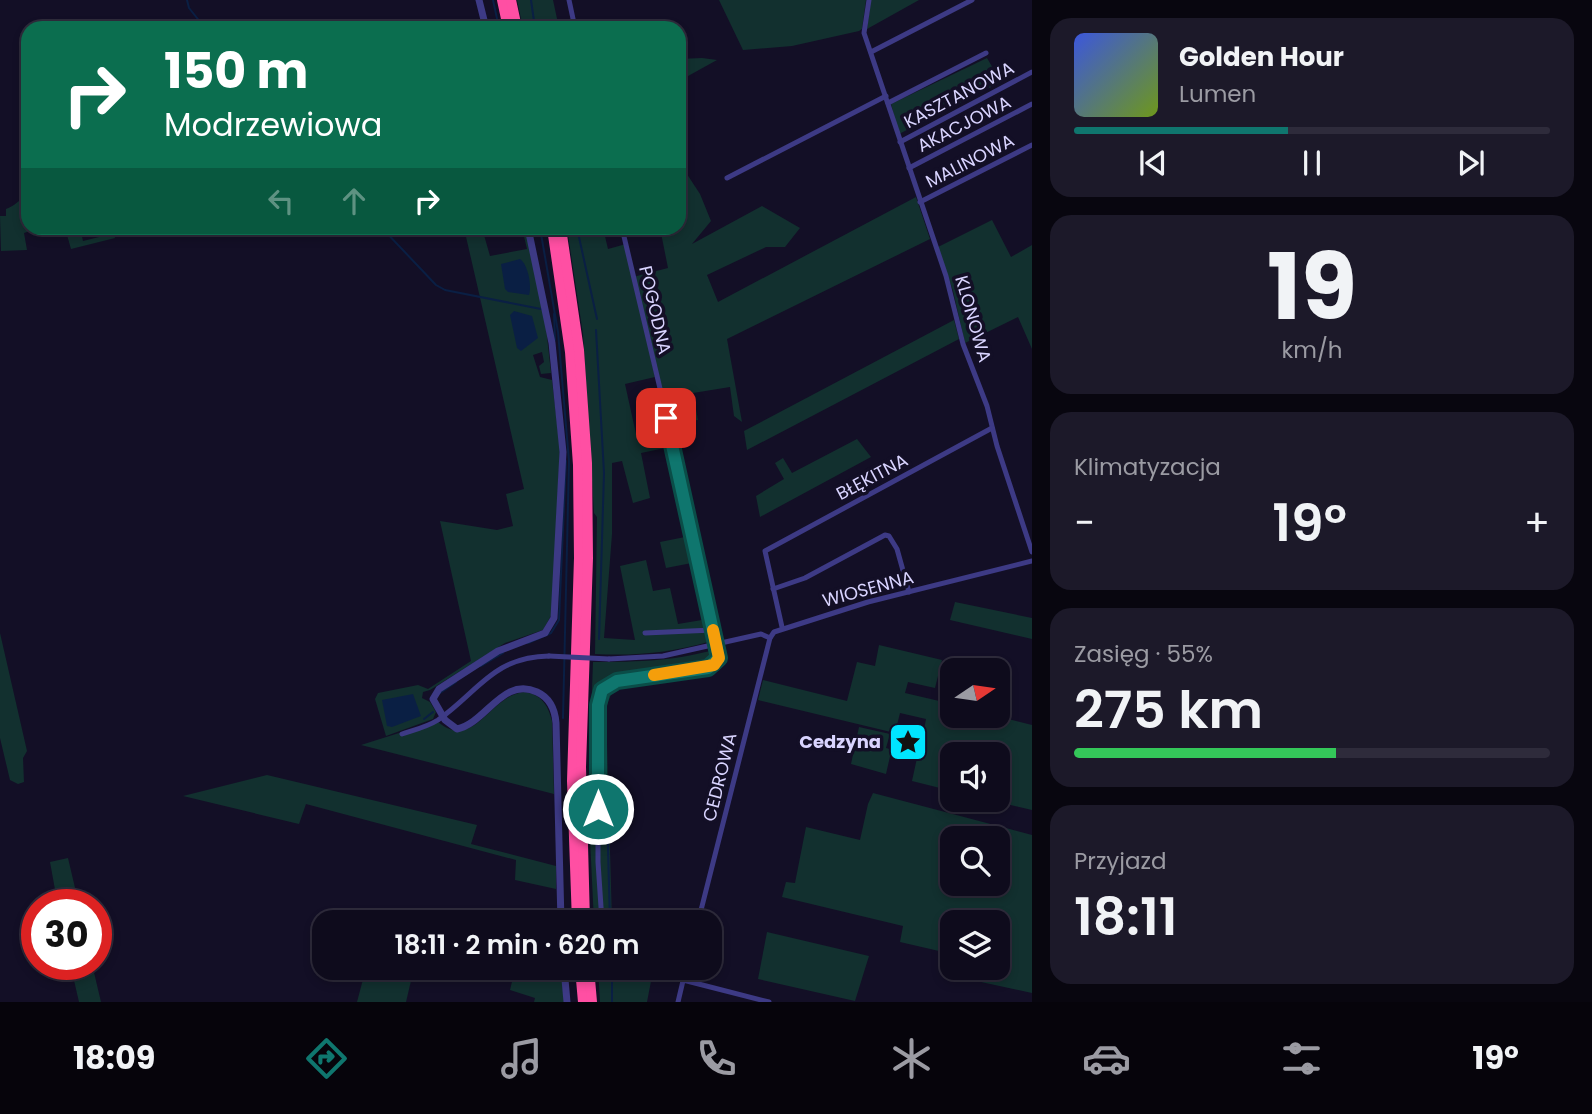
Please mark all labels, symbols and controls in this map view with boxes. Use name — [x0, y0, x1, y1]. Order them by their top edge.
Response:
text: 150 m — [164, 37, 309, 105]
text: Golden Hour — [1179, 39, 1344, 75]
icon: right — [49, 49, 140, 140]
street label: KASZTANOWA — [899, 55, 1018, 134]
text: Lumen — [1179, 78, 1256, 110]
street label: AKACJOWA — [913, 89, 1015, 158]
text: Modrzewiowa — [164, 102, 382, 147]
street label: MALINOWA — [921, 128, 1018, 194]
icon: previous — [1134, 144, 1172, 182]
icon: pause — [1293, 144, 1331, 182]
icon: next — [1452, 144, 1490, 182]
icon: left — [262, 182, 300, 220]
icon: ahead — [335, 182, 373, 220]
icon: right — [408, 182, 446, 220]
text: 19 — [1267, 223, 1357, 351]
street label: POGODNA — [633, 263, 678, 357]
street label: KLONOWA — [949, 273, 998, 365]
text: km/h — [1281, 334, 1343, 366]
pin — [636, 388, 696, 448]
icon: arrive — [647, 399, 685, 437]
street label: BŁĘKITNA — [832, 447, 912, 506]
text: Klimatyzacja — [1074, 451, 1221, 483]
text: 19° — [1272, 486, 1347, 559]
text: − — [1074, 496, 1095, 549]
text: + — [1524, 496, 1550, 549]
street label: WIOSENNA — [820, 564, 916, 613]
text: Zasięg · 55% — [1074, 638, 1213, 670]
north arrow — [940, 658, 1010, 728]
map controls — [940, 658, 1010, 980]
text: 275 km — [1074, 673, 1263, 746]
place icon: Cedzyna — [887, 721, 929, 763]
place label: Cedzyna — [799, 729, 881, 754]
street label: CEDROWA — [696, 730, 743, 824]
button: sound — [940, 742, 1010, 812]
position arrow — [561, 772, 635, 846]
button: search — [940, 826, 1010, 896]
text: Przyjazd — [1074, 845, 1167, 877]
text: 18:11 — [1074, 880, 1178, 953]
speed limit sign: 30 — [21, 889, 112, 980]
button: layers — [940, 910, 1010, 980]
text: 18:11 · 2 min · 620 m — [394, 927, 640, 963]
icon: directions — [302, 1034, 351, 1083]
icon: music — [497, 1034, 546, 1083]
icon: phone — [692, 1034, 741, 1083]
icon: climate — [887, 1034, 936, 1083]
icon: car — [1082, 1034, 1131, 1083]
icon: filters — [1277, 1034, 1326, 1083]
text: 18:09 — [73, 1035, 155, 1080]
text: 19° — [1472, 1035, 1519, 1080]

